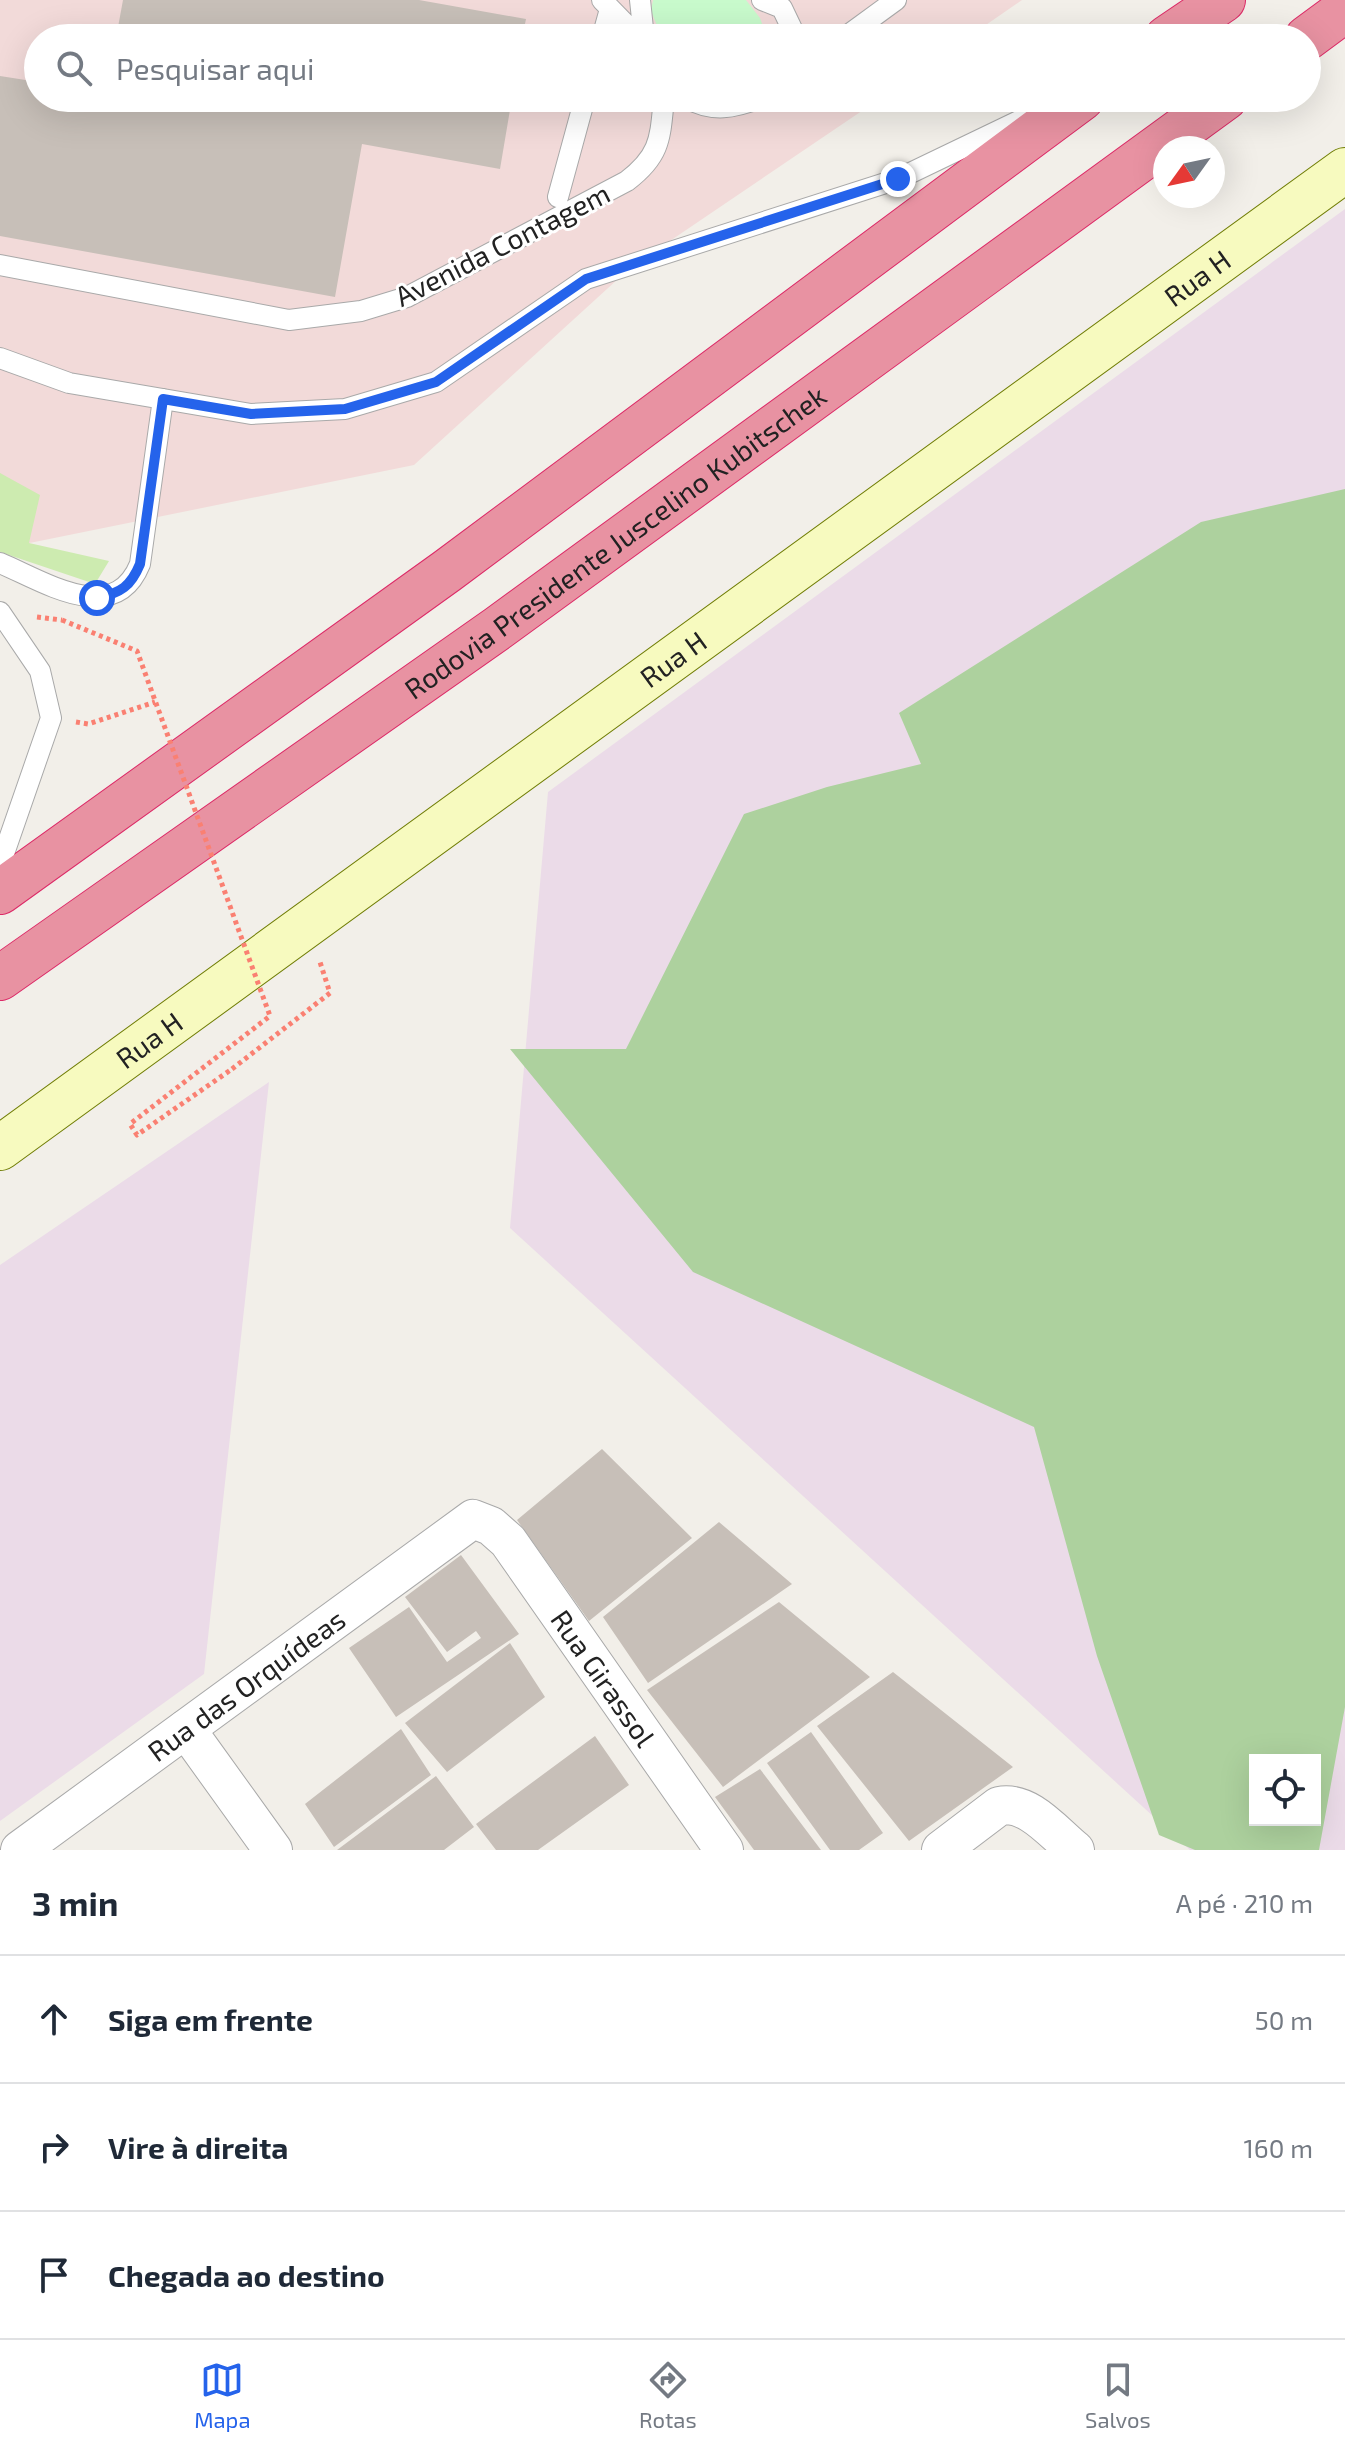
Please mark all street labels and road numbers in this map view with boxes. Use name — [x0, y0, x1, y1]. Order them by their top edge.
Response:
street label: Avenida Contagem — [389, 175, 615, 313]
street label: Rua H — [1157, 242, 1237, 313]
street label: Rodovia Presidente Juscelino Kubitschek — [398, 378, 832, 706]
street label: Rua H — [633, 623, 713, 694]
street label: Rua H — [109, 1004, 189, 1075]
street label: Rua das Orquídeas — [141, 1601, 351, 1768]
street label: Rua Girassol — [544, 1603, 663, 1753]

